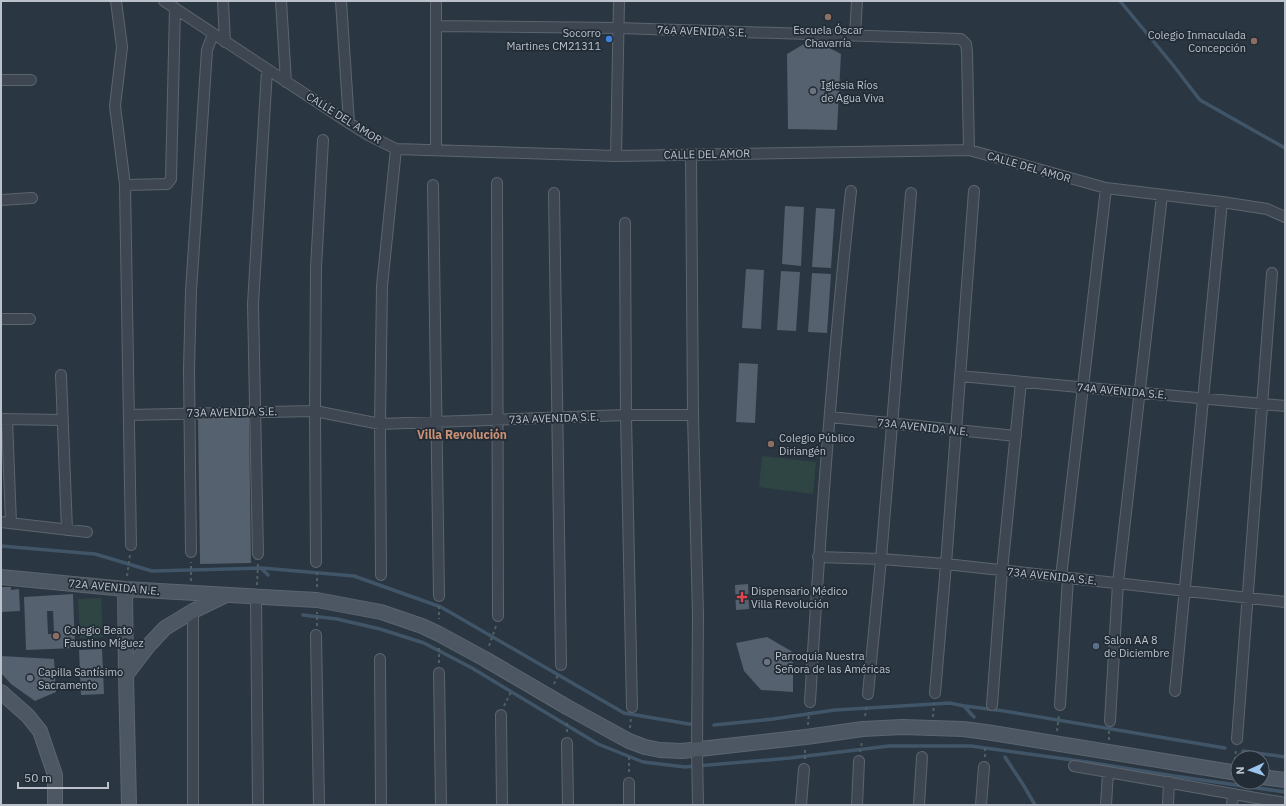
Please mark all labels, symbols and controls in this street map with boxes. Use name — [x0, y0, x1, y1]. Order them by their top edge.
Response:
marker: Escuela Óscar Chavarría — [823, 12, 833, 22]
street label: 76A AVENIDA S.E. — [657, 22, 747, 40]
place label: Escuela Óscar Chavarría — [793, 23, 863, 50]
place label: Socorro Martines CM21311 — [506, 26, 601, 53]
place label: Colegio Inmaculada Concepción — [1148, 28, 1246, 55]
marker: Socorro Martines CM21311 — [604, 34, 614, 44]
marker: Colegio Inmaculada Concepción — [1249, 36, 1259, 46]
place label: Iglesia Ríos de Agua Viva — [821, 78, 884, 105]
marker: Iglesia Ríos de Agua Viva — [808, 86, 818, 96]
street label: CALLE DEL AMOR — [304, 89, 384, 147]
street label: CALLE DEL AMOR — [664, 146, 750, 162]
street label: CALLE DEL AMOR — [985, 148, 1073, 186]
street label: 74A AVENIDA S.E. — [1076, 380, 1168, 402]
street label: 73A AVENIDA S.E. — [187, 404, 277, 420]
street label: 73A AVENIDA S.E. — [509, 409, 599, 427]
street label: 73A AVENIDA N.E. — [877, 415, 969, 439]
district label: Villa Revolución — [417, 427, 507, 442]
place label: Colegio Público Diriangén — [779, 431, 855, 458]
marker: Colegio Público Diriangén — [766, 439, 776, 449]
street label: 73A AVENIDA S.E. — [1006, 564, 1098, 588]
street label: 72A AVENIDA N.E. — [68, 576, 160, 598]
place label: Dispensario Médico Villa Revolución — [751, 584, 848, 611]
marker: Dispensario Médico Villa Revolución — [736, 591, 748, 603]
place label: Colegio Beato Faustino Míguez — [64, 623, 144, 650]
marker: Colegio Beato Faustino Míguez — [51, 631, 61, 641]
place label: Salon AA 8 de Diciembre — [1104, 633, 1169, 660]
marker: Salon AA 8 de Diciembre — [1091, 641, 1101, 651]
place label: Parroquia Nuestra Señora de las Américas — [775, 649, 890, 676]
marker: Parroquia Nuestra Señora de las Américas — [762, 657, 772, 667]
place label: Capilla Santísimo Sacramento — [38, 665, 123, 692]
marker: Capilla Santísimo Sacramento — [25, 673, 35, 683]
north arrow — [1230, 750, 1270, 790]
scale bar — [18, 764, 108, 790]
text: N — [1233, 766, 1247, 775]
text: 50 m — [24, 770, 52, 785]

